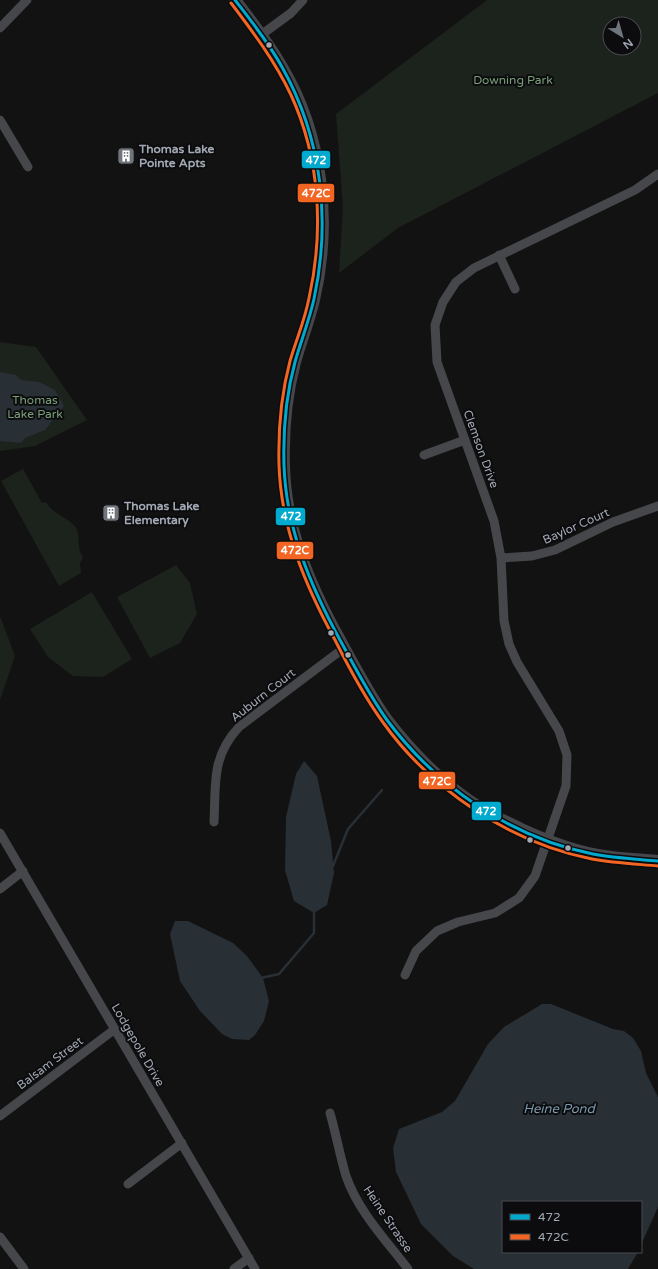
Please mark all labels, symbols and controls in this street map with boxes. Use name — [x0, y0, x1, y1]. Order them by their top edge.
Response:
north arrow — [602, 16, 642, 56]
text: N — [620, 36, 635, 51]
unlabelled marker — [264, 40, 274, 50]
park label: Downing Park — [473, 73, 553, 87]
place label: Thomas Lake Pointe Apts — [138, 142, 215, 171]
building icon: Thomas Lake Pointe Apts — [116, 146, 136, 166]
line badge: 472 — [301, 150, 331, 169]
text: 472 — [306, 154, 326, 167]
line badge: 472C — [297, 183, 335, 203]
text: 472C — [302, 187, 331, 200]
park label: Thomas Lake Park — [7, 393, 63, 421]
street label: Clemson Drive — [460, 408, 502, 490]
place label: Thomas Lake Elementary — [123, 499, 200, 528]
building icon: Thomas Lake Elementary — [101, 503, 121, 523]
street label: Baylor Court — [541, 505, 612, 547]
line badge: 472 — [275, 507, 306, 526]
text: 472 — [281, 510, 301, 523]
line badge: 472C — [276, 541, 314, 560]
text: 472C — [281, 544, 310, 557]
unlabelled marker — [326, 628, 336, 638]
unlabelled marker — [343, 650, 353, 660]
street label: Auburn Court — [228, 665, 298, 725]
line badge: 472C — [418, 771, 456, 790]
text: 472C — [423, 775, 452, 788]
line badge: 472 — [471, 801, 502, 821]
text: 472 — [476, 805, 496, 818]
unlabelled marker — [525, 835, 535, 845]
unlabelled marker — [563, 843, 573, 853]
street label: Lodgepole Drive — [109, 1001, 168, 1089]
street label: Balsam Street — [14, 1033, 86, 1092]
water label: Heine Pond — [523, 1101, 597, 1117]
street label: Heine Strasse — [361, 1183, 416, 1255]
legend — [502, 1201, 642, 1253]
text: 472 — [538, 1210, 561, 1224]
text: 472C — [538, 1230, 569, 1244]

